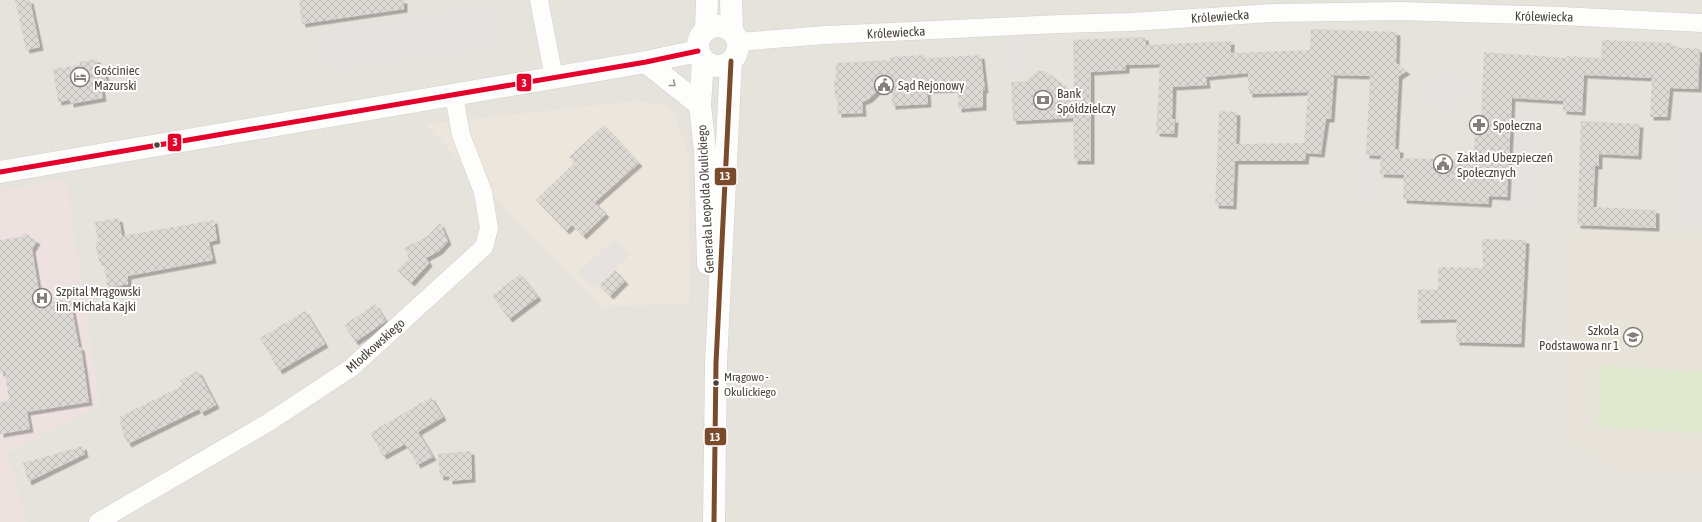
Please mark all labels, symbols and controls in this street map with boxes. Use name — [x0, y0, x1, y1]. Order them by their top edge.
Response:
street label: Królewiecka — [1190, 7, 1250, 26]
street label: Królewiecka — [1515, 8, 1573, 25]
street label: Królewiecka — [866, 23, 926, 42]
place label: Gościniec Mazurski — [94, 63, 140, 93]
hotel icon: Gościniec Mazurski — [69, 66, 91, 88]
line badge: 3 — [516, 73, 532, 92]
public building icon: Sąd Rejonowy — [873, 74, 895, 96]
text: 3 — [521, 77, 527, 89]
place label: Sąd Rejonowy — [898, 78, 965, 93]
one-way arrow — [669, 79, 676, 86]
place label: Bank Spółdzielczy — [1057, 86, 1117, 116]
bank icon: Bank Spółdzielczy — [1032, 89, 1054, 111]
pharmacy icon: Społeczna — [1468, 114, 1490, 136]
place label: Społeczna — [1493, 118, 1542, 133]
street label: Generała Leopolda Okulickiego — [694, 124, 717, 274]
line badge: 3 — [167, 133, 182, 152]
text: 3 — [172, 136, 178, 148]
unlabelled marker — [152, 140, 162, 150]
place label: Zakład Ubezpieczeń Społecznych — [1457, 150, 1553, 180]
public building icon: Zakład Ubezpieczeń Społecznych — [1432, 153, 1454, 175]
line badge: 13 — [714, 167, 737, 186]
text: 13 — [720, 170, 730, 182]
place label: Szpital Mrągowski im. Michała Kajki — [56, 284, 141, 314]
hospital icon: Szpital Mrągowski im. Michała Kajki — [31, 287, 53, 309]
street label: Młodkowskiego — [343, 315, 408, 376]
place label: Szkoła Podstawowa nr 1 — [1539, 323, 1619, 353]
school or university icon: Szkoła Podstawowa nr 1 — [1622, 326, 1644, 348]
place label: Mrągowo - Okulickiego — [724, 370, 777, 399]
marker: Mrągowo - Okulickiego — [711, 378, 721, 388]
line badge: 13 — [704, 427, 727, 446]
text: 13 — [710, 431, 720, 443]

